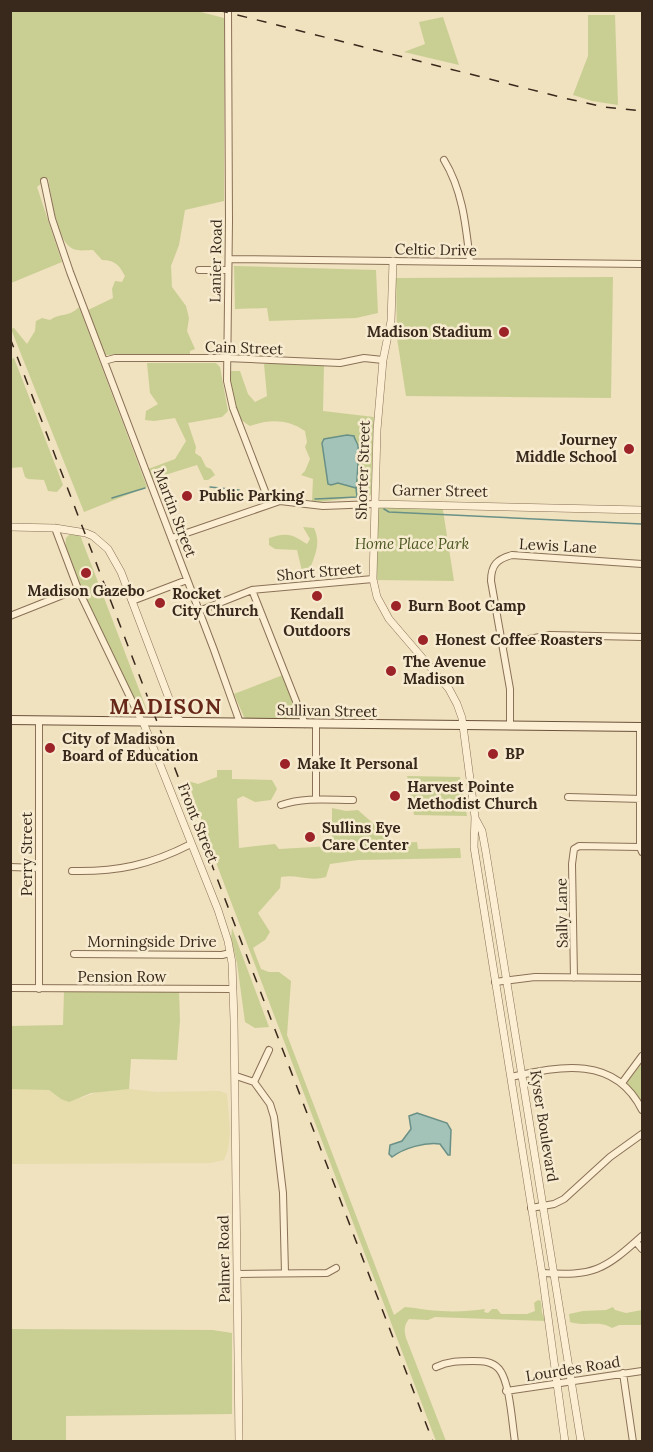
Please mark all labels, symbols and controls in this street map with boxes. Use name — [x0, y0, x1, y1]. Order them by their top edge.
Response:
street label: Lanier Road — [205, 219, 226, 303]
street label: Celtic Drive — [395, 239, 477, 260]
place label: Madison Stadium — [367, 322, 492, 341]
marker: Madison Stadium — [497, 325, 511, 339]
street label: Cain Street — [205, 337, 284, 358]
street label: Shorter Street — [351, 420, 374, 520]
place label: Journey Middle School — [515, 430, 618, 466]
marker: Journey Middle School — [622, 442, 636, 456]
street label: Martin Street — [150, 466, 201, 560]
street label: Garner Street — [392, 480, 488, 501]
place label: Public Parking — [199, 486, 304, 505]
marker: Public Parking — [180, 489, 194, 503]
park label: Home Place Park — [355, 534, 469, 553]
street label: Lewis Lane — [519, 534, 597, 557]
street label: Short Street — [276, 558, 362, 585]
marker: Madison Gazebo — [79, 566, 93, 580]
place label: Madison Gazebo — [27, 581, 145, 600]
place label: Rocket City Church — [172, 584, 259, 620]
marker: Kendall Outdoors — [310, 589, 324, 603]
marker: Rocket City Church — [153, 596, 167, 610]
place label: Burn Boot Camp — [408, 596, 526, 615]
marker: Burn Boot Camp — [389, 599, 403, 613]
place label: Kendall Outdoors — [283, 604, 351, 640]
place label: Honest Coffee Roasters — [435, 630, 602, 649]
marker: Honest Coffee Roasters — [416, 633, 430, 647]
place label: The Avenue Madison — [403, 652, 486, 688]
marker: The Avenue Madison — [384, 664, 398, 678]
district label: MADISON — [109, 693, 223, 720]
street label: Sullivan Street — [277, 700, 378, 721]
place label: City of Madison Board of Education — [62, 729, 199, 765]
marker: City of Madison Board of Education — [43, 741, 57, 755]
place label: BP — [505, 744, 525, 763]
marker: BP — [486, 747, 500, 761]
place label: Make It Personal — [297, 754, 418, 773]
marker: Make It Personal — [278, 757, 292, 771]
place label: Harvest Pointe Methodist Church — [407, 777, 538, 813]
street label: Front Street — [174, 780, 223, 866]
marker: Harvest Pointe Methodist Church — [388, 789, 402, 803]
street label: Perry Street — [17, 811, 36, 896]
place label: Sullins Eye Care Center — [322, 818, 409, 854]
marker: Sullins Eye Care Center — [303, 830, 317, 844]
street label: Sally Lane — [551, 878, 572, 948]
street label: Morningside Drive — [87, 932, 217, 951]
street label: Pension Row — [77, 967, 167, 986]
street label: Kyser Boulevard — [526, 1069, 563, 1183]
street label: Palmer Road — [213, 1215, 234, 1303]
street label: Lourdes Road — [524, 1352, 622, 1385]

